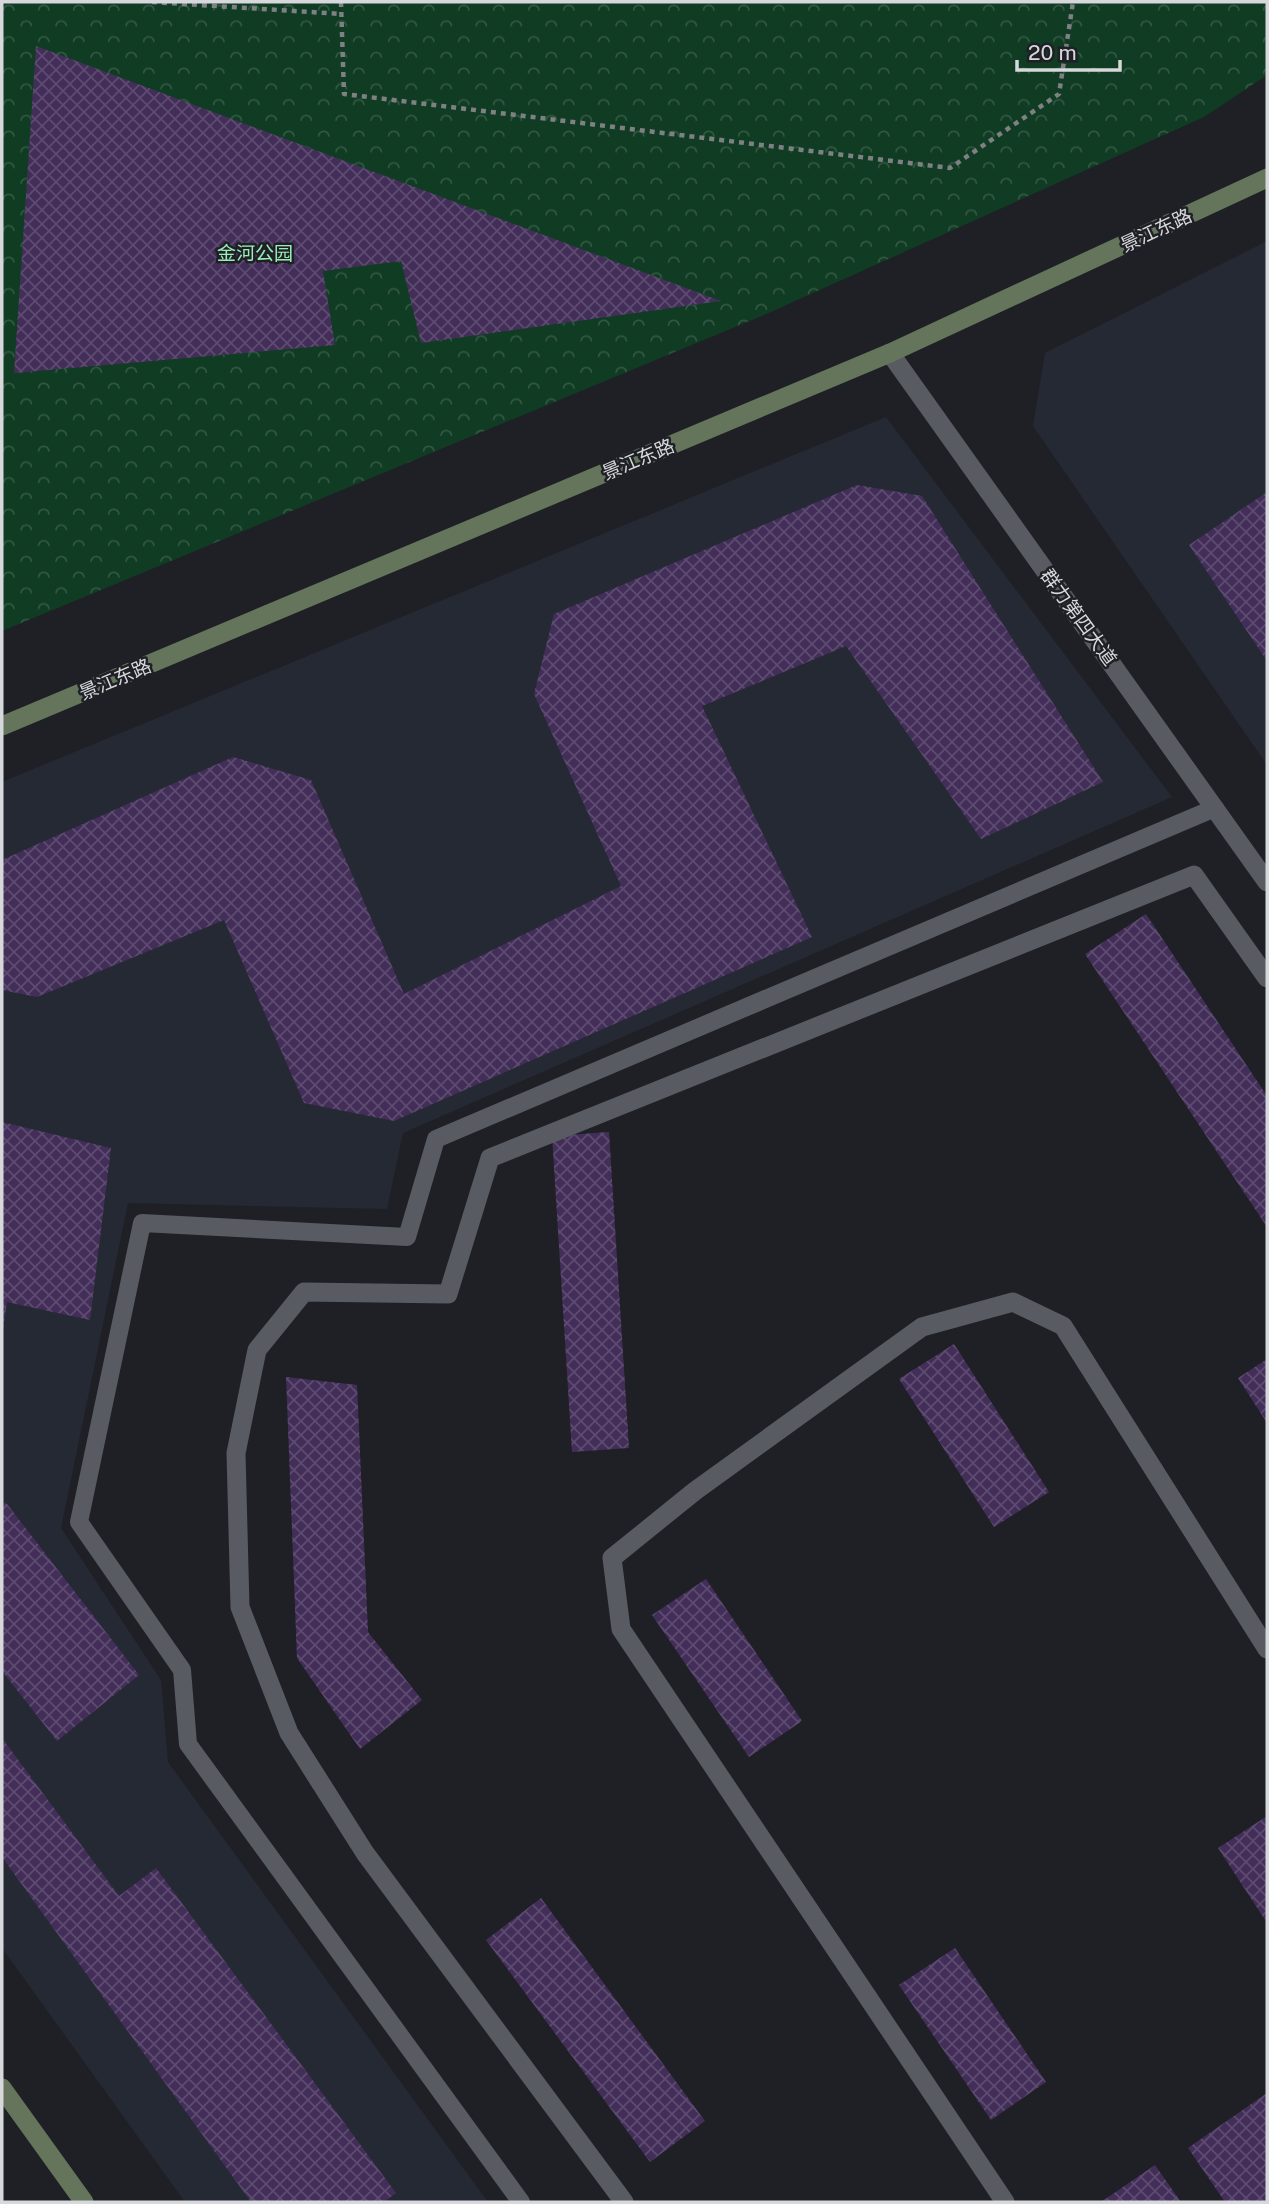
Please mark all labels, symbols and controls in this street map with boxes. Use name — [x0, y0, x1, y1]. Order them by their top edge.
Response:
scale bar — [1017, 28, 1120, 72]
text: 20 m — [1028, 40, 1077, 65]
street label: 景江东路 — [1117, 204, 1195, 256]
park label: 金河公园 — [217, 242, 293, 264]
street label: 景江东路 — [599, 434, 677, 484]
street label: 群力第四大道 — [1037, 564, 1121, 670]
street label: 景江东路 — [76, 654, 154, 704]

